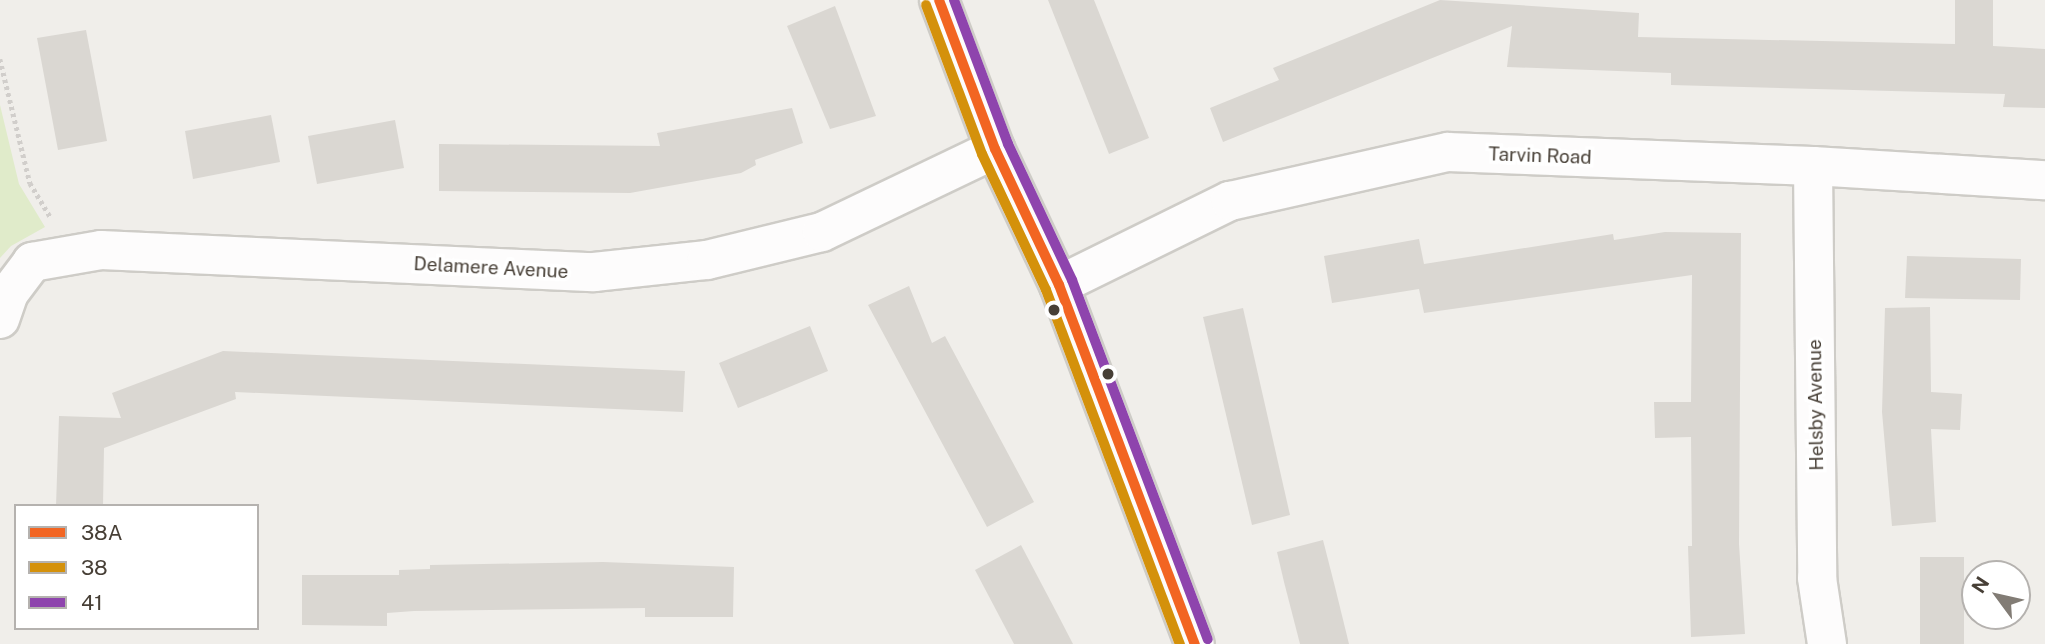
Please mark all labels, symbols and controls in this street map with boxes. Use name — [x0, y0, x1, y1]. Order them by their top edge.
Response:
street label: Tarvin Road — [1488, 143, 1592, 169]
street label: Delamere Avenue — [413, 253, 569, 283]
unlabelled marker — [1047, 303, 1061, 317]
street label: Helsby Avenue — [1803, 339, 1829, 471]
unlabelled marker — [1101, 367, 1115, 381]
legend — [14, 504, 259, 630]
text: 38A — [81, 520, 123, 545]
text: 38 — [81, 555, 108, 580]
north arrow — [1961, 560, 2031, 630]
text: N — [1967, 572, 1993, 597]
text: 41 — [81, 590, 103, 615]

